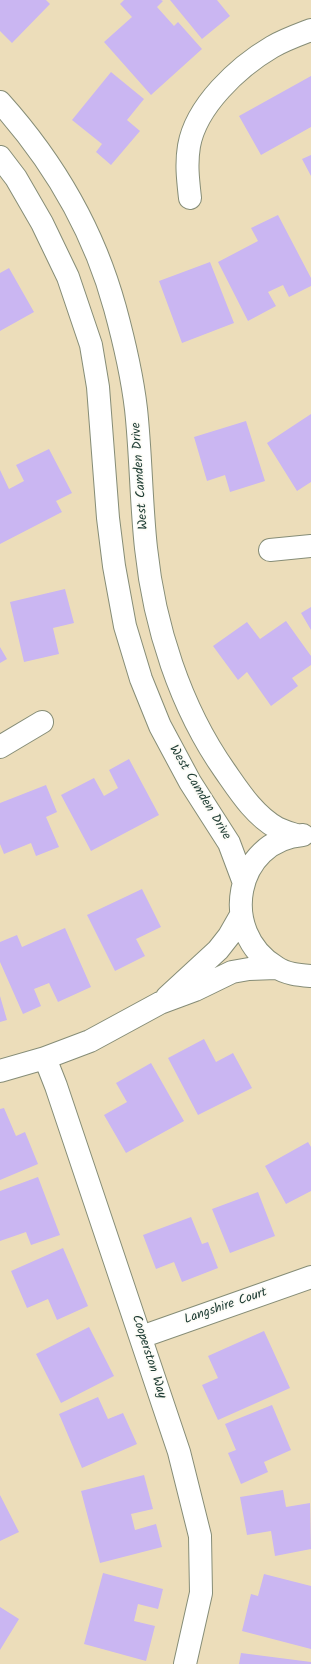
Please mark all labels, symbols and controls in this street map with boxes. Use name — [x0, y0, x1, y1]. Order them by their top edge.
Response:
street label: West Camden Drive — [129, 422, 153, 530]
street label: West Camden Drive — [165, 743, 233, 843]
street label: Langshire Court — [183, 1286, 269, 1328]
street label: Cooperston Way — [127, 1313, 169, 1401]

